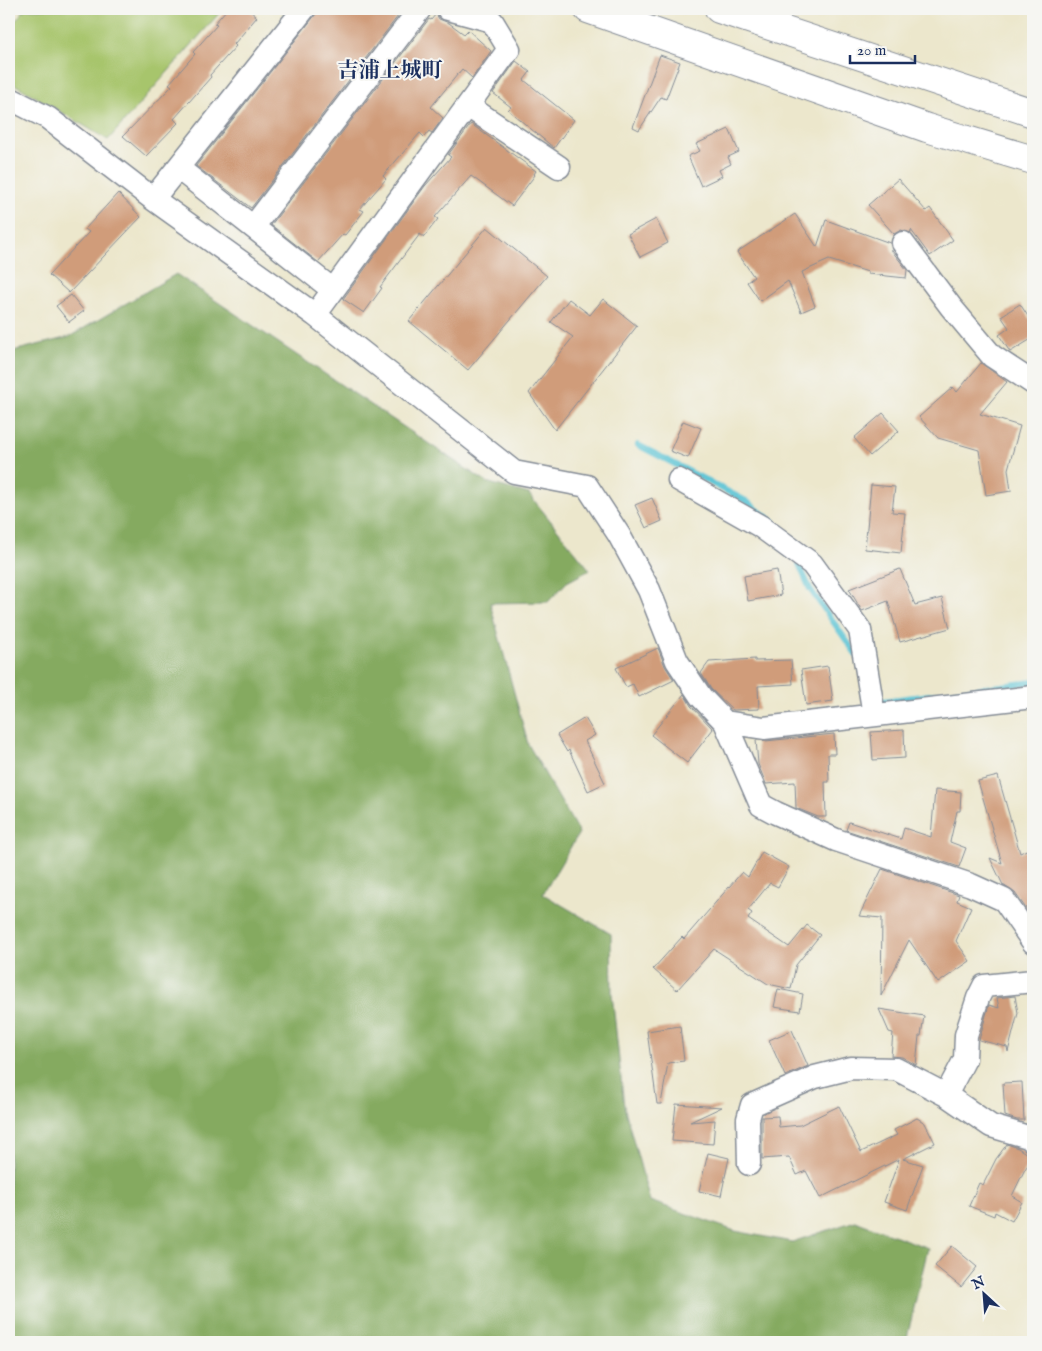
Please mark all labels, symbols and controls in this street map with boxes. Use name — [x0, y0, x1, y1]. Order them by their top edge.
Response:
scale bar — [850, 32, 914, 64]
text: 20 m — [857, 41, 887, 60]
district label: 吉浦上城町 — [338, 58, 443, 85]
north arrow — [960, 1268, 1010, 1318]
text: N — [968, 1272, 988, 1294]

